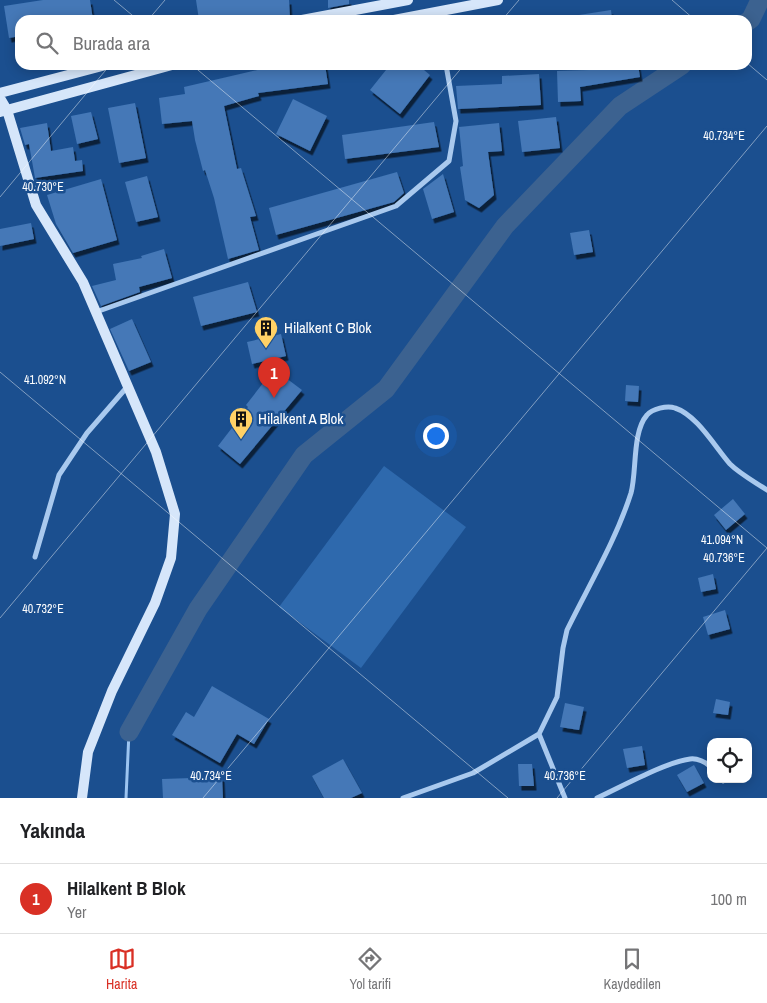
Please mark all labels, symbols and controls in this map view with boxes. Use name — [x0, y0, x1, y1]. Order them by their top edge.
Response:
search box — [15, 15, 752, 70]
icon: search — [33, 29, 61, 57]
text: Burada ara — [73, 30, 150, 56]
text: 40.734°E — [703, 128, 745, 144]
text: 40.730°E — [22, 179, 64, 195]
building icon: Hilalkent C Blok — [253, 315, 279, 349]
place label: Hilalkent C Blok — [284, 317, 372, 338]
pin: 1 — [258, 357, 290, 398]
text: 41.092°N — [24, 372, 66, 388]
building icon: Hilalkent A Blok — [228, 406, 254, 440]
place label: Hilalkent A Blok — [258, 408, 344, 429]
your location — [423, 423, 449, 449]
text: 41.094°N — [701, 532, 743, 548]
text: 40.736°E — [703, 550, 745, 566]
text: 40.732°E — [22, 601, 64, 617]
map controls — [707, 738, 752, 783]
button: locate — [707, 738, 752, 783]
text: 40.734°E — [190, 768, 232, 784]
text: 40.736°E — [544, 768, 586, 784]
text: Yakında — [20, 816, 85, 845]
text: Hilalkent B Blok — [67, 875, 186, 901]
text: 1 — [32, 888, 40, 910]
text: 100 m — [711, 888, 747, 910]
text: Yer — [67, 901, 86, 923]
tab: Harita — [106, 945, 137, 993]
tab: Yol tarifi — [349, 945, 391, 993]
tab: Kaydedilen — [603, 945, 661, 993]

